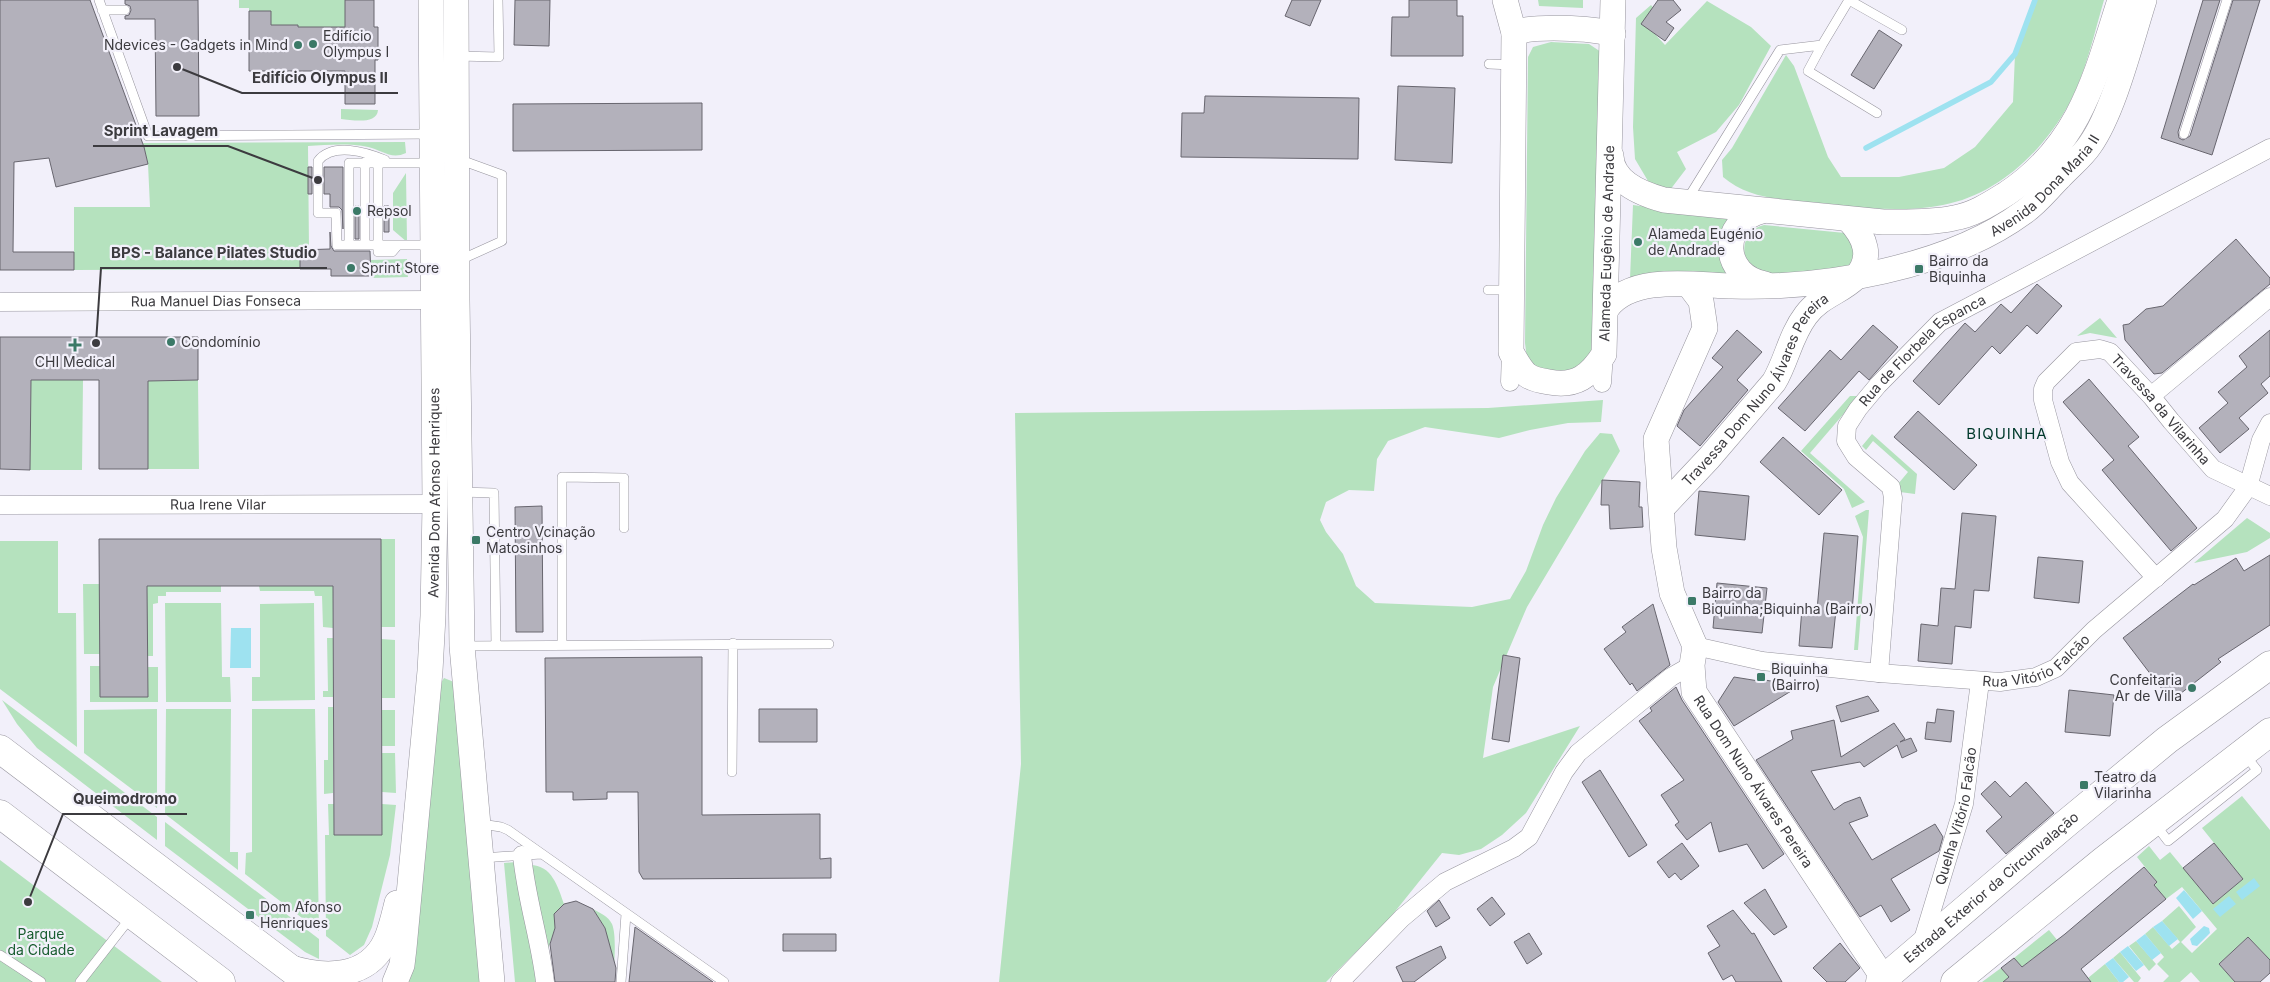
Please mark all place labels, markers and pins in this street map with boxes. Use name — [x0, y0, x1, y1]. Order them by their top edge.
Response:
place label: Edifício Olympus I — [323, 27, 389, 60]
place label: Ndevices - Gadgets in Mind — [104, 36, 288, 53]
marker: Edifício Olympus I — [307, 38, 319, 50]
marker: Ndevices - Gadgets in Mind — [292, 39, 304, 51]
callout: Edifício Olympus II — [242, 63, 398, 93]
callout: Sprint Lavagem — [93, 116, 228, 146]
place label: Repsol — [367, 202, 412, 219]
marker: Repsol — [351, 205, 363, 217]
place label: Alameda Eugénio de Andrade — [1648, 225, 1763, 258]
marker: Alameda Eugénio de Andrade — [1632, 236, 1644, 248]
callout: BPS - Balance Pilates Studio — [101, 238, 327, 268]
place label: Bairro da Biquinha — [1929, 252, 1989, 285]
place label: Sprint Store — [361, 259, 439, 276]
marker: Sprint Store — [345, 262, 357, 274]
marker: Bairro da Biquinha — [1913, 263, 1925, 275]
place label: Condomínio — [181, 333, 261, 350]
marker: Condomínio — [165, 336, 177, 348]
marker: CHI Medical — [68, 338, 82, 352]
place label: CHI Medical — [35, 353, 115, 370]
place label: Centro Vcinação Matosinhos — [486, 523, 595, 556]
marker: Centro Vcinação Matosinhos — [470, 534, 482, 546]
place label: Bairro da Biquinha;Biquinha (Bairro) — [1702, 584, 1874, 617]
marker: Bairro da Biquinha;Biquinha (Bairro) — [1686, 595, 1698, 607]
place label: Biquinha (Bairro) — [1771, 660, 1828, 693]
marker: Biquinha (Bairro) — [1755, 671, 1767, 683]
place label: Confeitaria Ar de Villa — [2110, 671, 2182, 704]
marker: Confeitaria Ar de Villa — [2186, 682, 2198, 694]
place label: Teatro da Vilarinha — [2094, 768, 2157, 801]
marker: Teatro da Vilarinha — [2078, 779, 2090, 791]
callout: Queimodromo — [63, 784, 187, 814]
place label: Dom Afonso Henriques — [260, 898, 342, 931]
marker: Dom Afonso Henriques — [244, 909, 256, 921]

